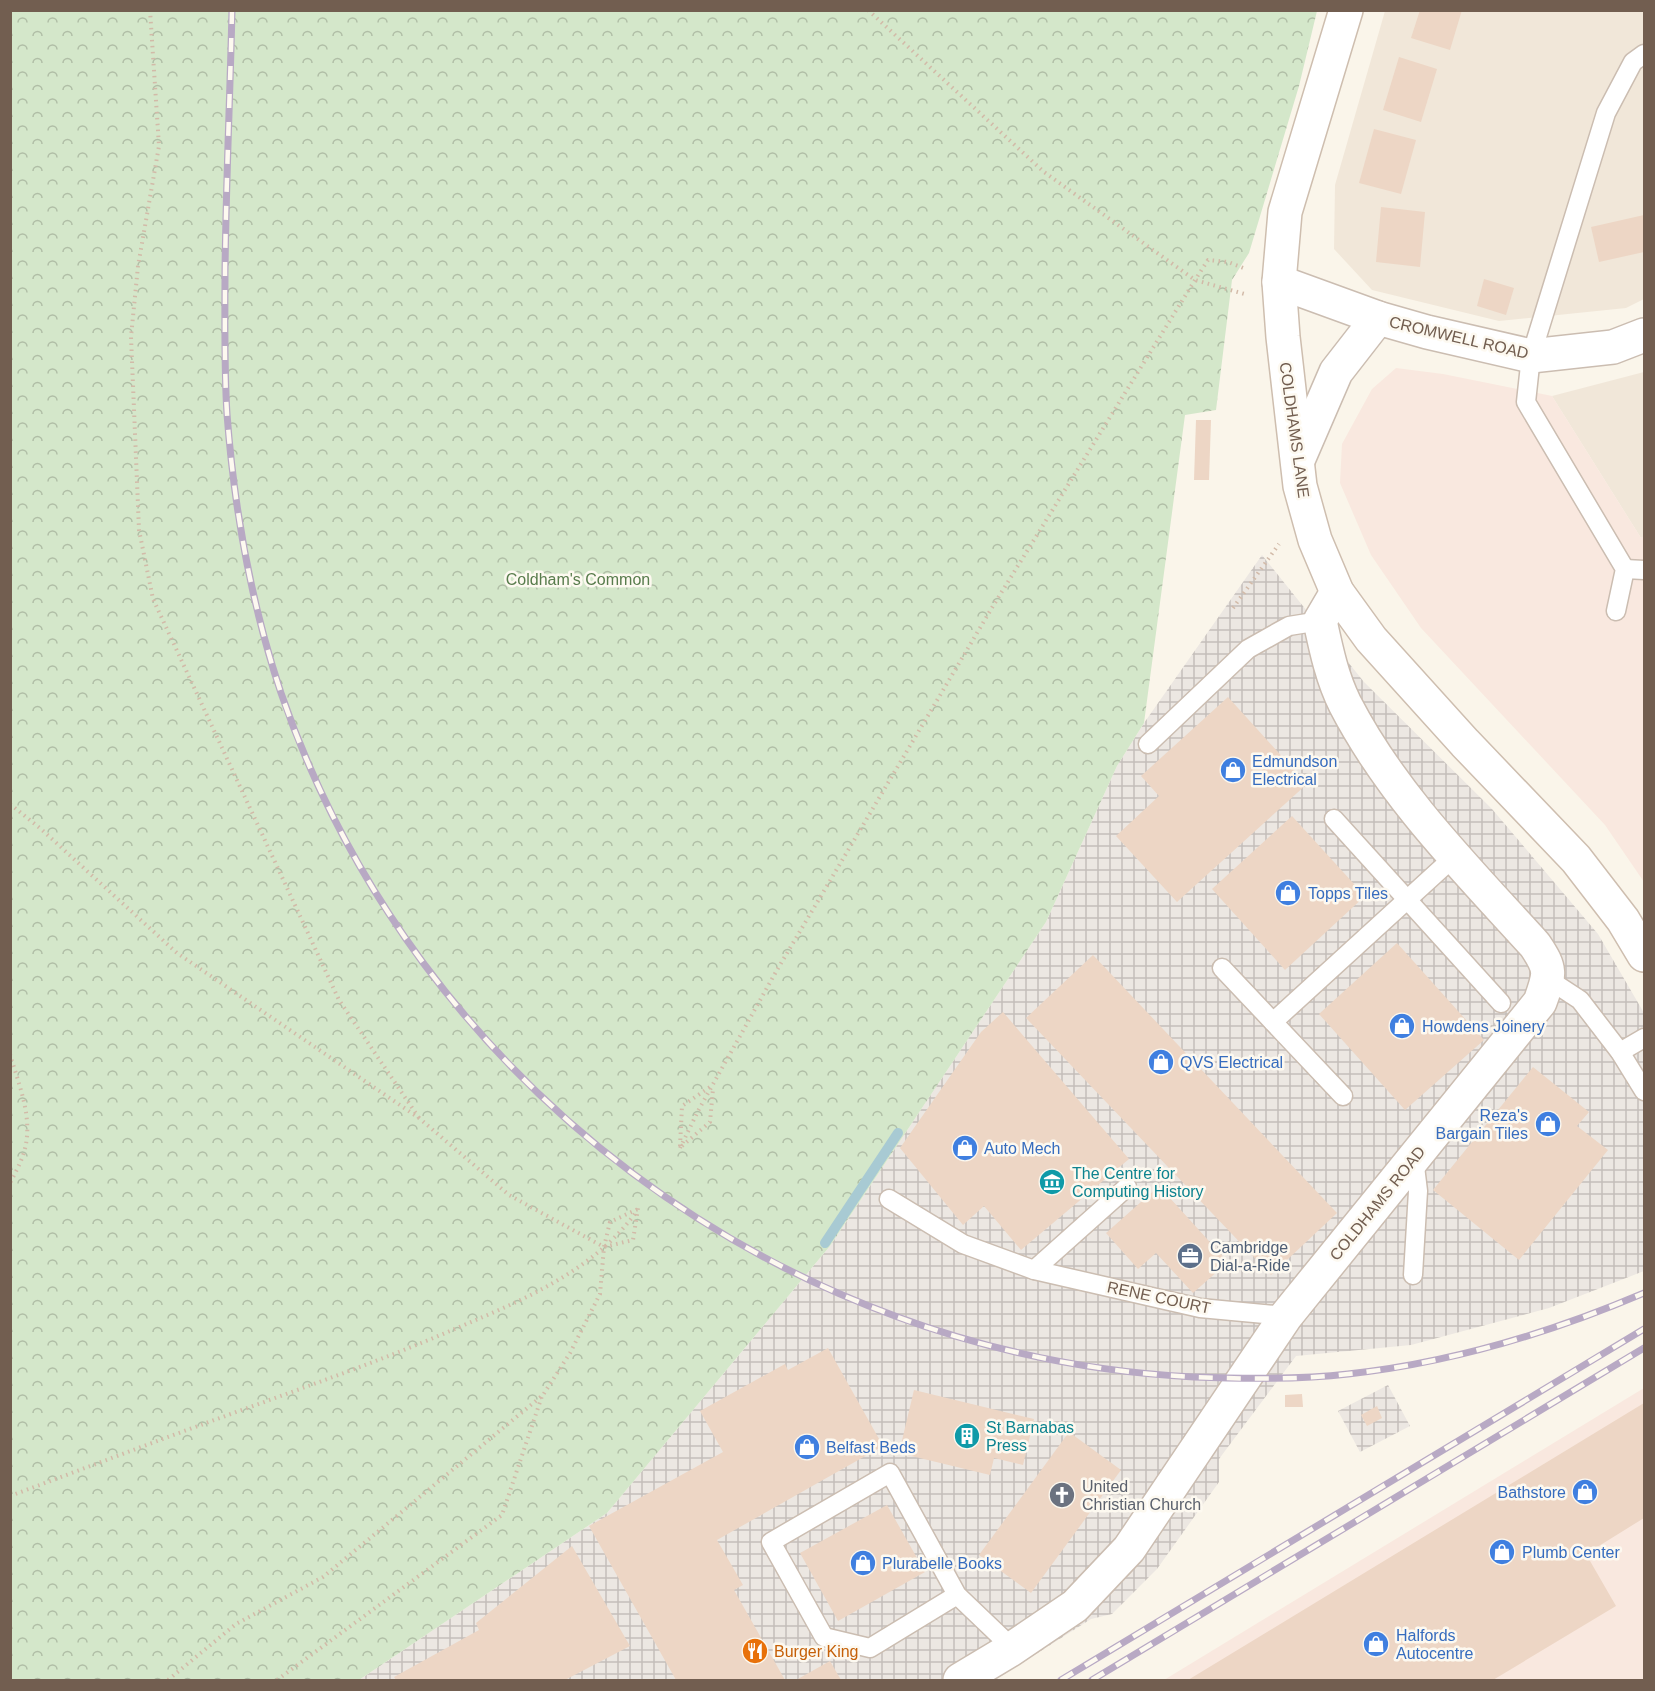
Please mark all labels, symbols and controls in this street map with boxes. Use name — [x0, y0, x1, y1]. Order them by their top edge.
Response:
street label: CROMWELL ROAD — [1388, 313, 1530, 362]
street label: COLDHAMS LANE — [1277, 361, 1312, 499]
park label: Coldham's Common — [506, 571, 650, 588]
place label: Edmundson Electrical — [1252, 753, 1337, 788]
shop icon: Edmundson Electrical — [1218, 755, 1248, 785]
shop icon: Topps Tiles — [1273, 878, 1303, 908]
place label: Topps Tiles — [1308, 885, 1388, 902]
shop icon: Howdens Joinery — [1387, 1011, 1417, 1041]
place label: Howdens Joinery — [1422, 1018, 1545, 1035]
shop icon: QVS Electrical — [1146, 1047, 1176, 1077]
place label: QVS Electrical — [1180, 1054, 1283, 1071]
place label: Reza's Bargain Tiles — [1436, 1107, 1528, 1142]
shop icon: Reza's Bargain Tiles — [1533, 1109, 1563, 1139]
shop icon: Auto Mech — [950, 1133, 980, 1163]
place label: Auto Mech — [984, 1140, 1060, 1157]
street label: COLDHAMS ROAD — [1326, 1143, 1428, 1264]
place label: The Centre for Computing History — [1072, 1165, 1204, 1200]
museum icon: The Centre for Computing History — [1037, 1167, 1067, 1197]
place label: Cambridge Dial-a-Ride — [1210, 1239, 1290, 1274]
office icon: Cambridge Dial-a-Ride — [1175, 1241, 1205, 1271]
street label: RENE COURT — [1106, 1278, 1212, 1317]
place label: St Barnabas Press — [986, 1419, 1074, 1454]
building icon: St Barnabas Press — [952, 1421, 982, 1451]
shop icon: Belfast Beds — [792, 1432, 822, 1462]
place label: Belfast Beds — [826, 1439, 916, 1456]
shop icon: Bathstore — [1570, 1477, 1600, 1507]
place label: United Christian Church — [1082, 1478, 1201, 1513]
church icon: United Christian Church — [1047, 1480, 1077, 1510]
place label: Bathstore — [1498, 1484, 1566, 1501]
shop icon: Plumb Center — [1487, 1537, 1517, 1567]
place label: Plumb Center — [1522, 1544, 1620, 1561]
shop icon: Plurabelle Books — [848, 1548, 878, 1578]
place label: Plurabelle Books — [882, 1555, 1002, 1572]
place label: Halfords Autocentre — [1396, 1627, 1473, 1662]
shop icon: Halfords Autocentre — [1361, 1629, 1391, 1659]
restaurant icon: Burger King — [740, 1636, 770, 1666]
place label: Burger King — [774, 1643, 859, 1660]

